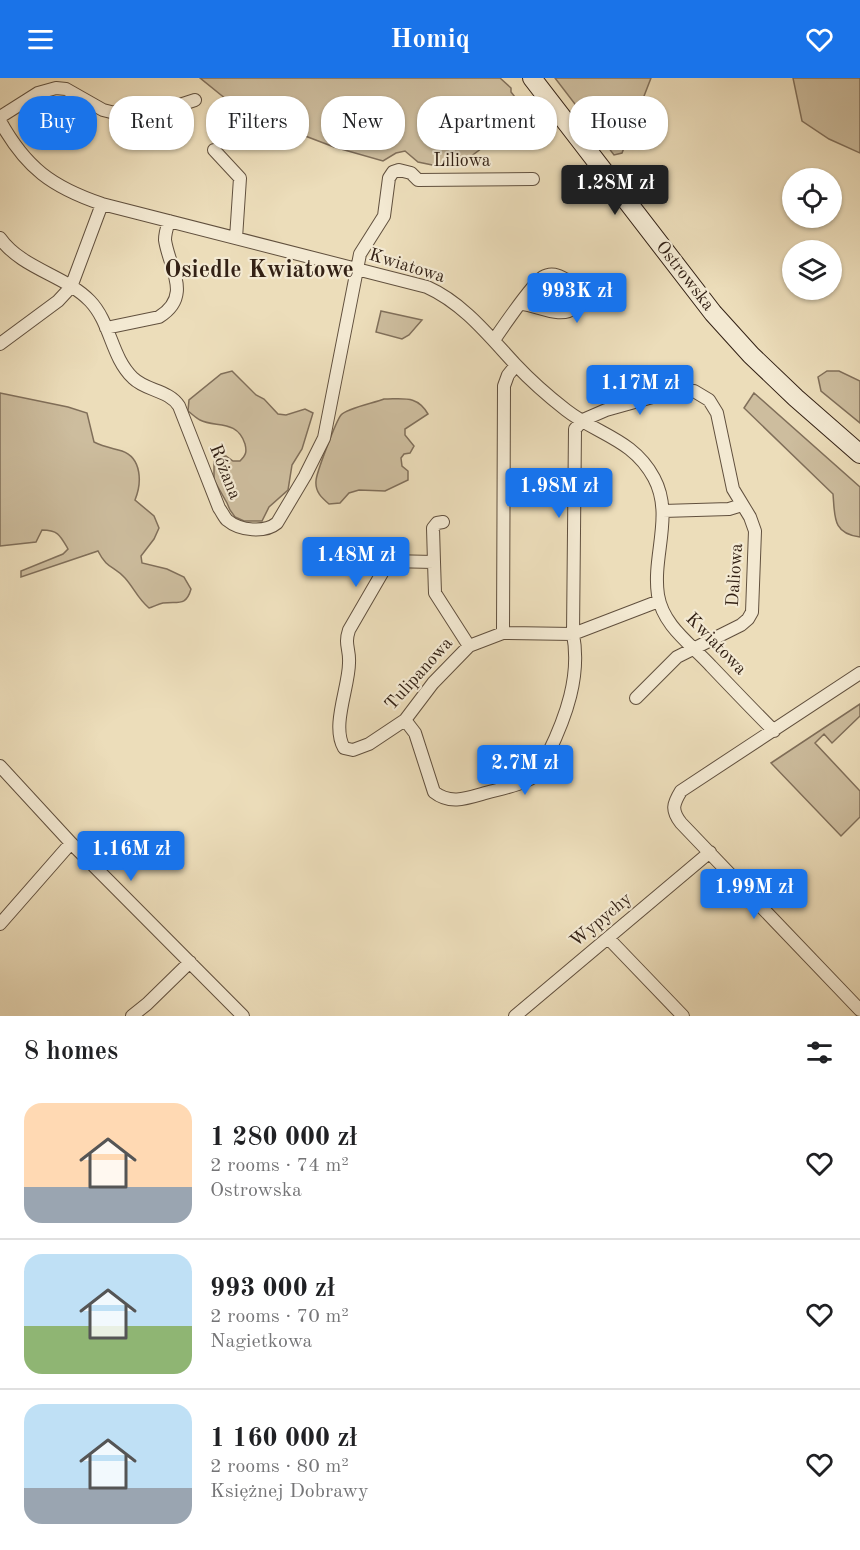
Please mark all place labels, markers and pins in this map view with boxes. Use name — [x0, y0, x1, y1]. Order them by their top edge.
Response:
pin: 1.28M zł — [553, 165, 677, 216]
pin: 993K zł — [522, 273, 632, 324]
pin: 1.17M zł — [578, 365, 702, 416]
pin: 1.98M zł — [497, 468, 621, 519]
pin: 1.48M zł — [294, 537, 418, 588]
pin: 2.7M zł — [470, 745, 580, 796]
pin: 1.16M zł — [69, 831, 193, 882]
pin: 1.99M zł — [692, 869, 816, 920]

